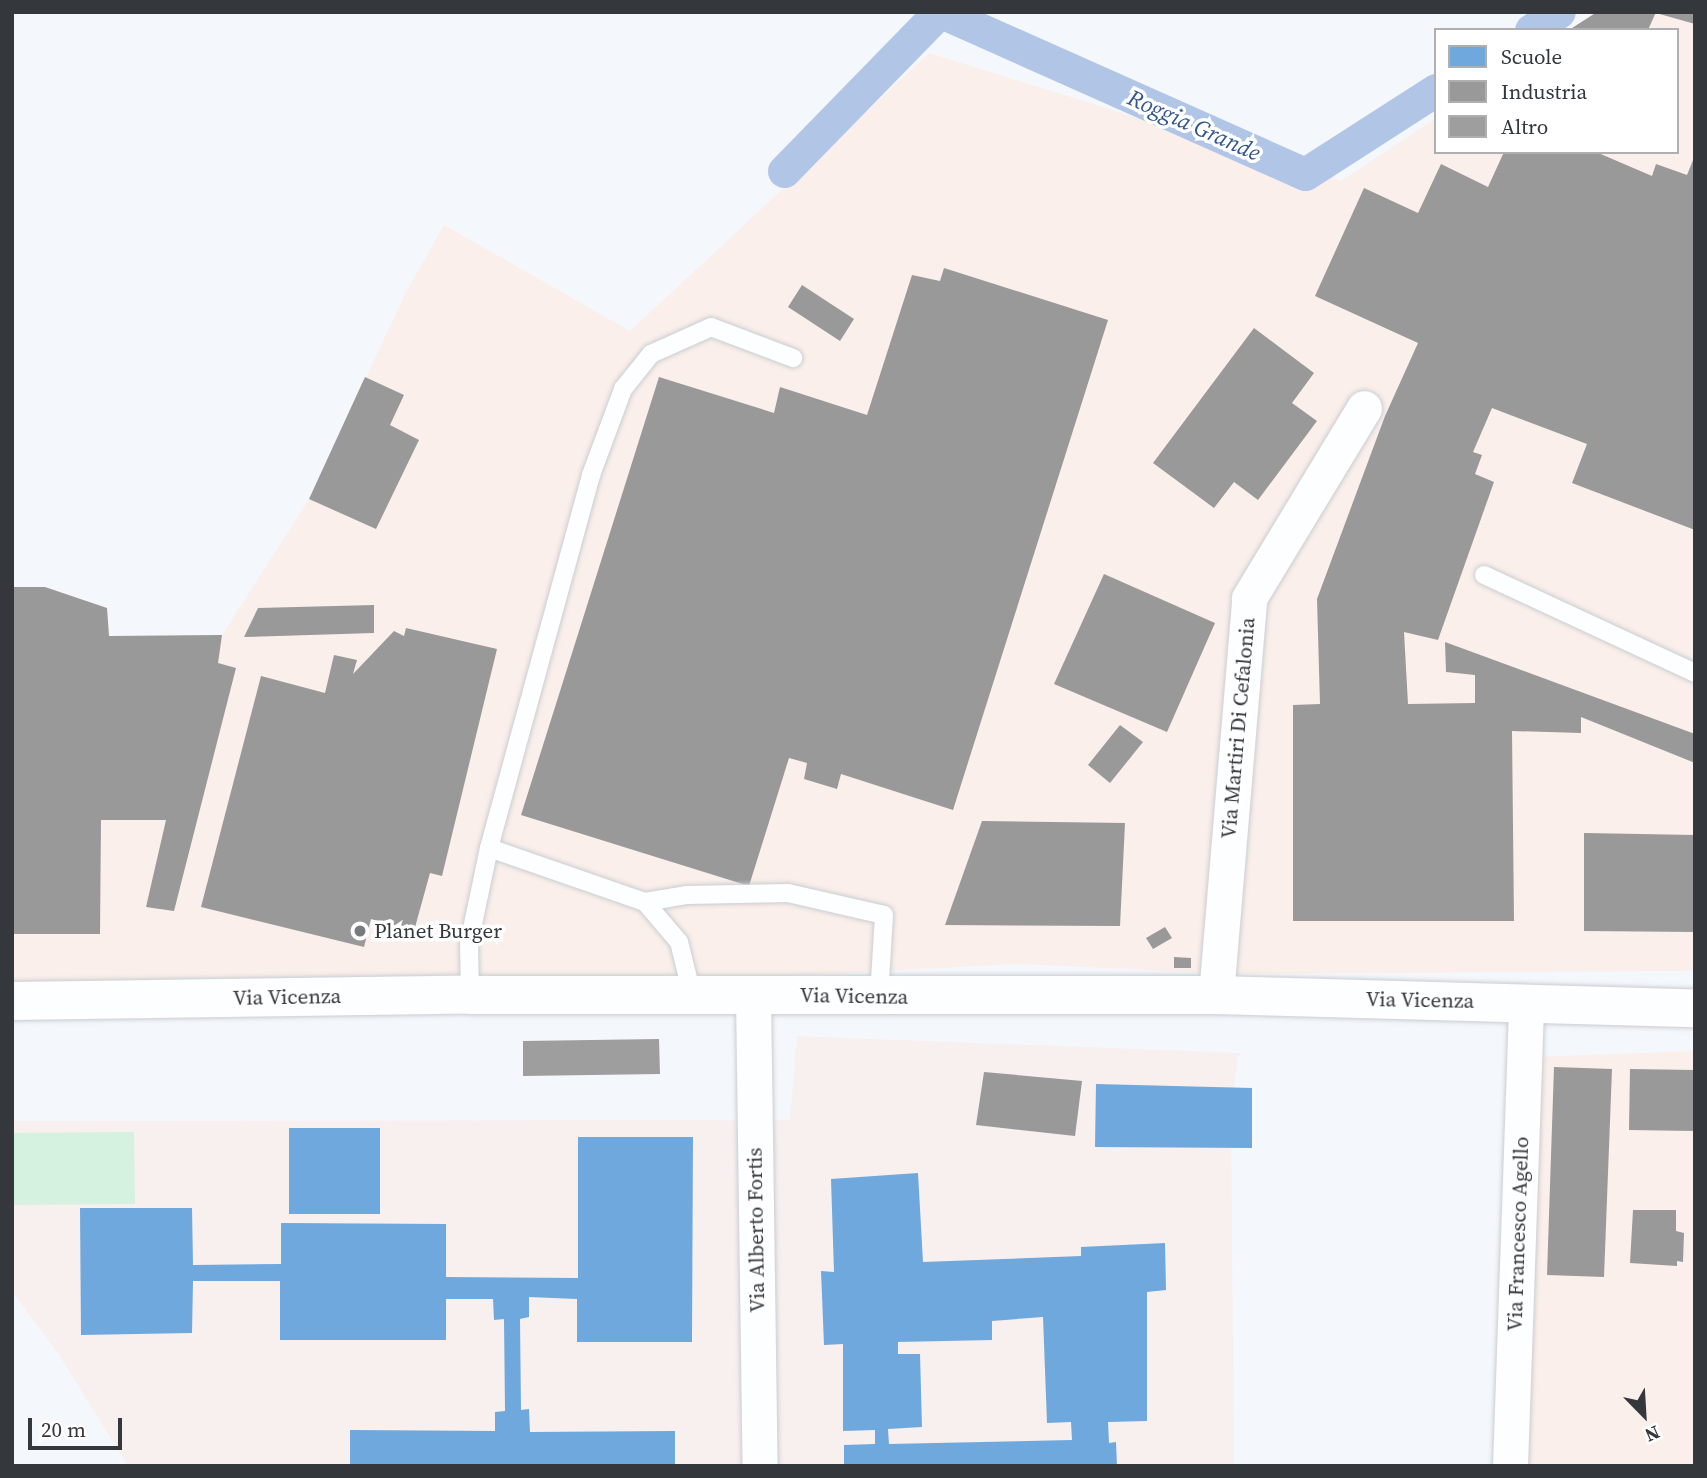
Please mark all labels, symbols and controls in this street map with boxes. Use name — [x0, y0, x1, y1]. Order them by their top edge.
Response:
legend — [1434, 28, 1679, 154]
text: Scuole — [1501, 42, 1562, 71]
text: Industria — [1501, 77, 1587, 106]
water label: Roggia Grande — [1124, 84, 1264, 166]
text: Altro — [1501, 112, 1548, 141]
street label: Via Martiri Di Cefalonia — [1216, 616, 1260, 840]
place label: Planet Burger — [374, 918, 502, 944]
marker: Planet Burger — [352, 923, 368, 939]
street label: Via Vicenza — [799, 982, 909, 1010]
street label: Via Vicenza — [232, 983, 342, 1011]
street label: Via Vicenza — [1365, 986, 1475, 1014]
street label: Via Francesco Agello — [1502, 1136, 1534, 1332]
street label: Via Alberto Fortis — [742, 1147, 770, 1313]
north arrow — [1609, 1380, 1679, 1450]
scale bar — [32, 1404, 126, 1448]
text: 20 m — [41, 1415, 86, 1444]
text: N — [1641, 1419, 1664, 1449]

